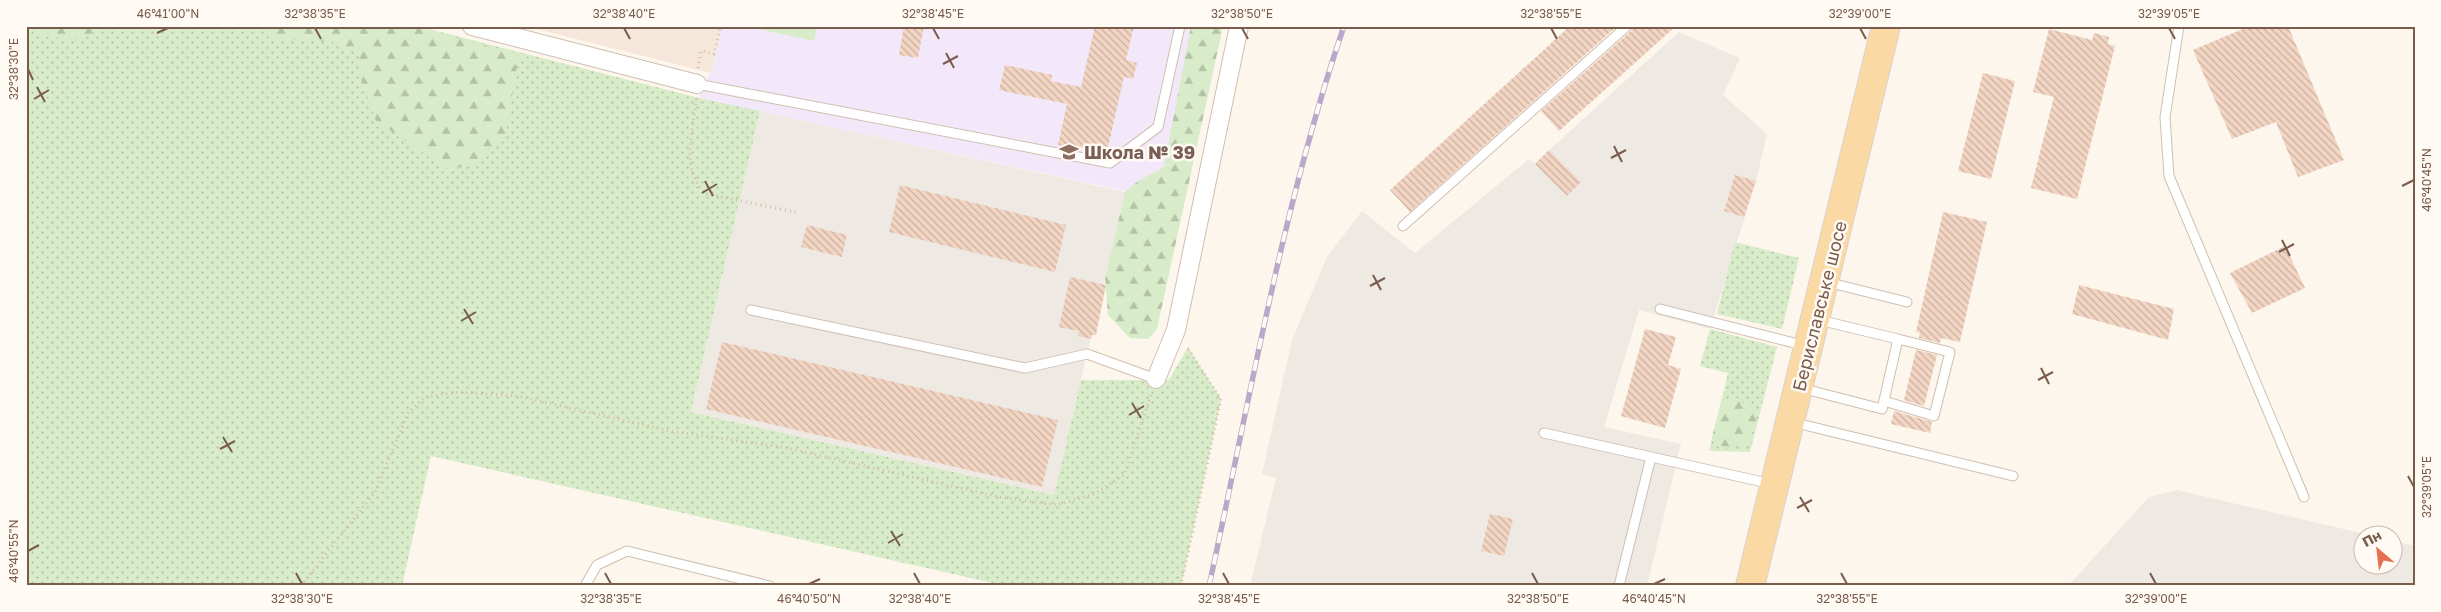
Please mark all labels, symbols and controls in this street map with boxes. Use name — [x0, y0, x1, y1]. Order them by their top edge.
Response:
text: 46°41'00"N — [137, 6, 199, 21]
text: 32°38'35"E — [284, 6, 346, 21]
text: 32°38'40"E — [593, 6, 655, 21]
text: 32°38'45"E — [902, 6, 964, 21]
text: 32°38'50"E — [1211, 6, 1273, 21]
text: 32°38'55"E — [1520, 6, 1582, 21]
text: 32°39'00"E — [1829, 6, 1891, 21]
text: 32°39'05"E — [2138, 6, 2200, 21]
text: 32°38'30"E — [6, 38, 21, 100]
school or university icon: Школа № 39 — [1058, 141, 1080, 163]
place label: Школа № 39 — [1084, 141, 1195, 163]
text: 46°40'45"N — [2419, 148, 2434, 212]
street label: Бериславське шосе — [1787, 218, 1851, 394]
text: 32°39'05"E — [2419, 456, 2434, 518]
text: 46°40'55"N — [6, 519, 21, 583]
north arrow — [2354, 524, 2404, 574]
text: Пн — [2359, 526, 2384, 550]
text: 32°38'30"E — [271, 591, 333, 606]
text: 32°38'35"E — [580, 591, 642, 606]
text: 46°40'50"N — [777, 591, 841, 606]
text: 32°38'40"E — [889, 591, 951, 606]
text: 32°38'45"E — [1198, 591, 1260, 606]
text: 32°38'50"E — [1507, 591, 1569, 606]
text: 46°40'45"N — [1622, 591, 1686, 606]
text: 32°38'55"E — [1816, 591, 1878, 606]
text: 32°39'00"E — [2125, 591, 2187, 606]

